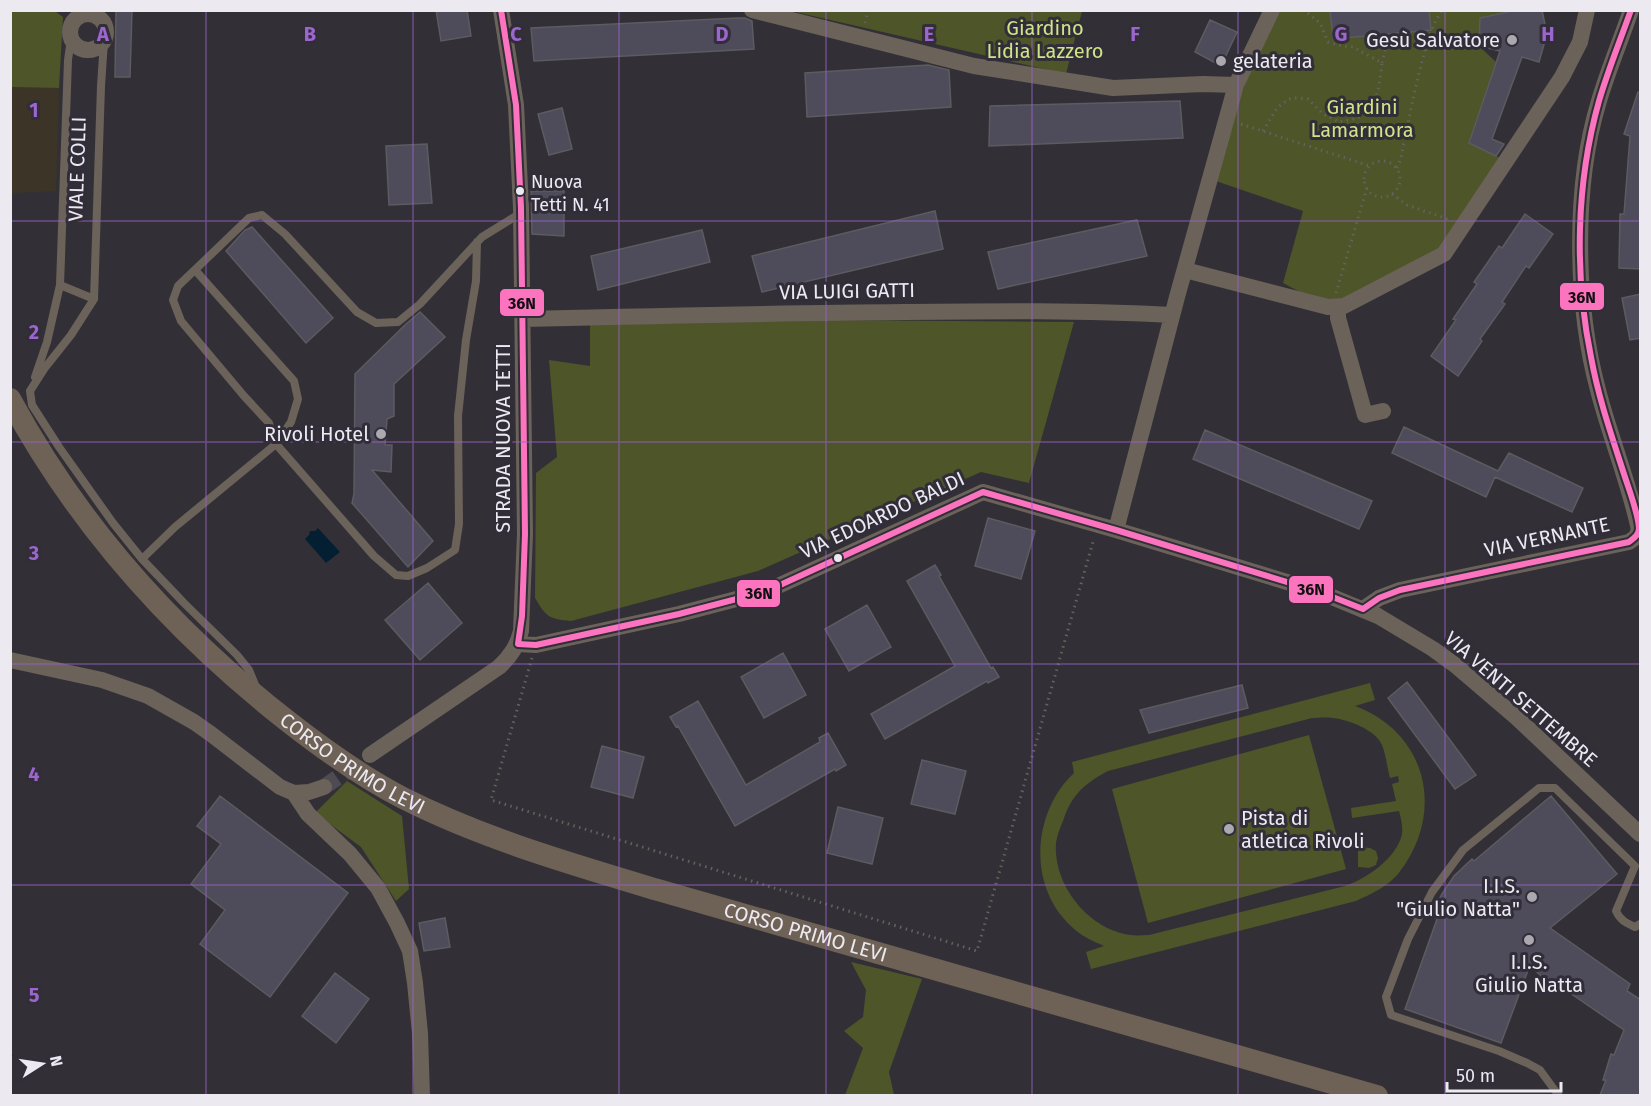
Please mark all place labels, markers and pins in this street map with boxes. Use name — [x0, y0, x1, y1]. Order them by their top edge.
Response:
place label: Gesù Salvatore — [1366, 28, 1500, 52]
marker: Gesù Salvatore — [1505, 33, 1519, 47]
place label: gelateria — [1233, 49, 1313, 73]
marker: gelateria — [1214, 54, 1228, 68]
place label: Nuova Tetti N. 41 — [531, 171, 610, 216]
marker: Nuova Tetti N. 41 — [514, 185, 526, 197]
place label: Rivoli Hotel — [264, 422, 369, 446]
marker: Rivoli Hotel — [374, 427, 388, 441]
unlabelled marker — [832, 552, 844, 564]
place label: Pista di atletica Rivoli — [1241, 806, 1365, 853]
marker: Pista di atletica Rivoli — [1222, 822, 1236, 836]
place label: I.I.S. "Giulio Natta" — [1396, 874, 1520, 921]
marker: I.I.S. "Giulio Natta" — [1525, 890, 1539, 904]
marker: I.I.S. Giulio Natta — [1522, 933, 1536, 947]
place label: I.I.S. Giulio Natta — [1475, 950, 1583, 997]

